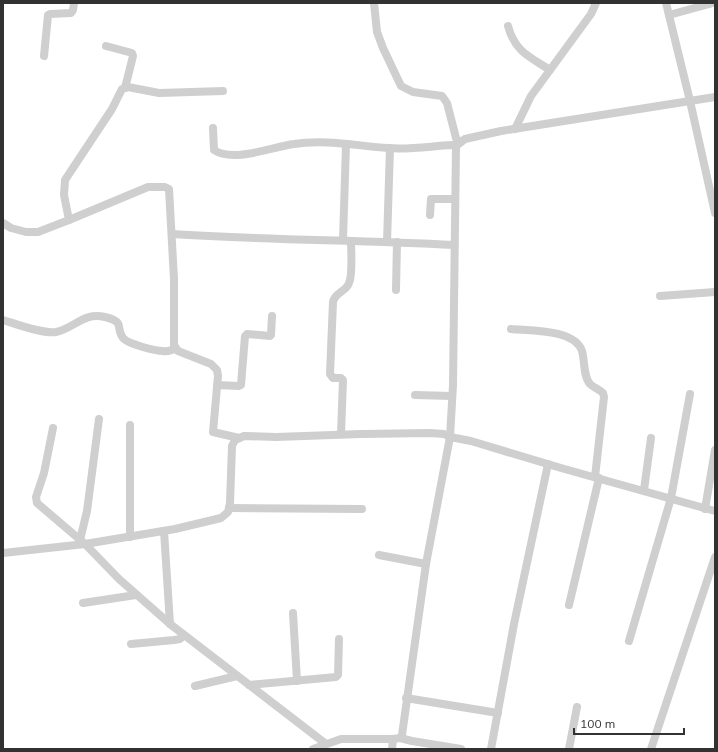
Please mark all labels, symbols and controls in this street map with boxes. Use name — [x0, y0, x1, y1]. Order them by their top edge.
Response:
scale bar — [574, 710, 684, 736]
text: 100 m — [580, 716, 615, 731]

